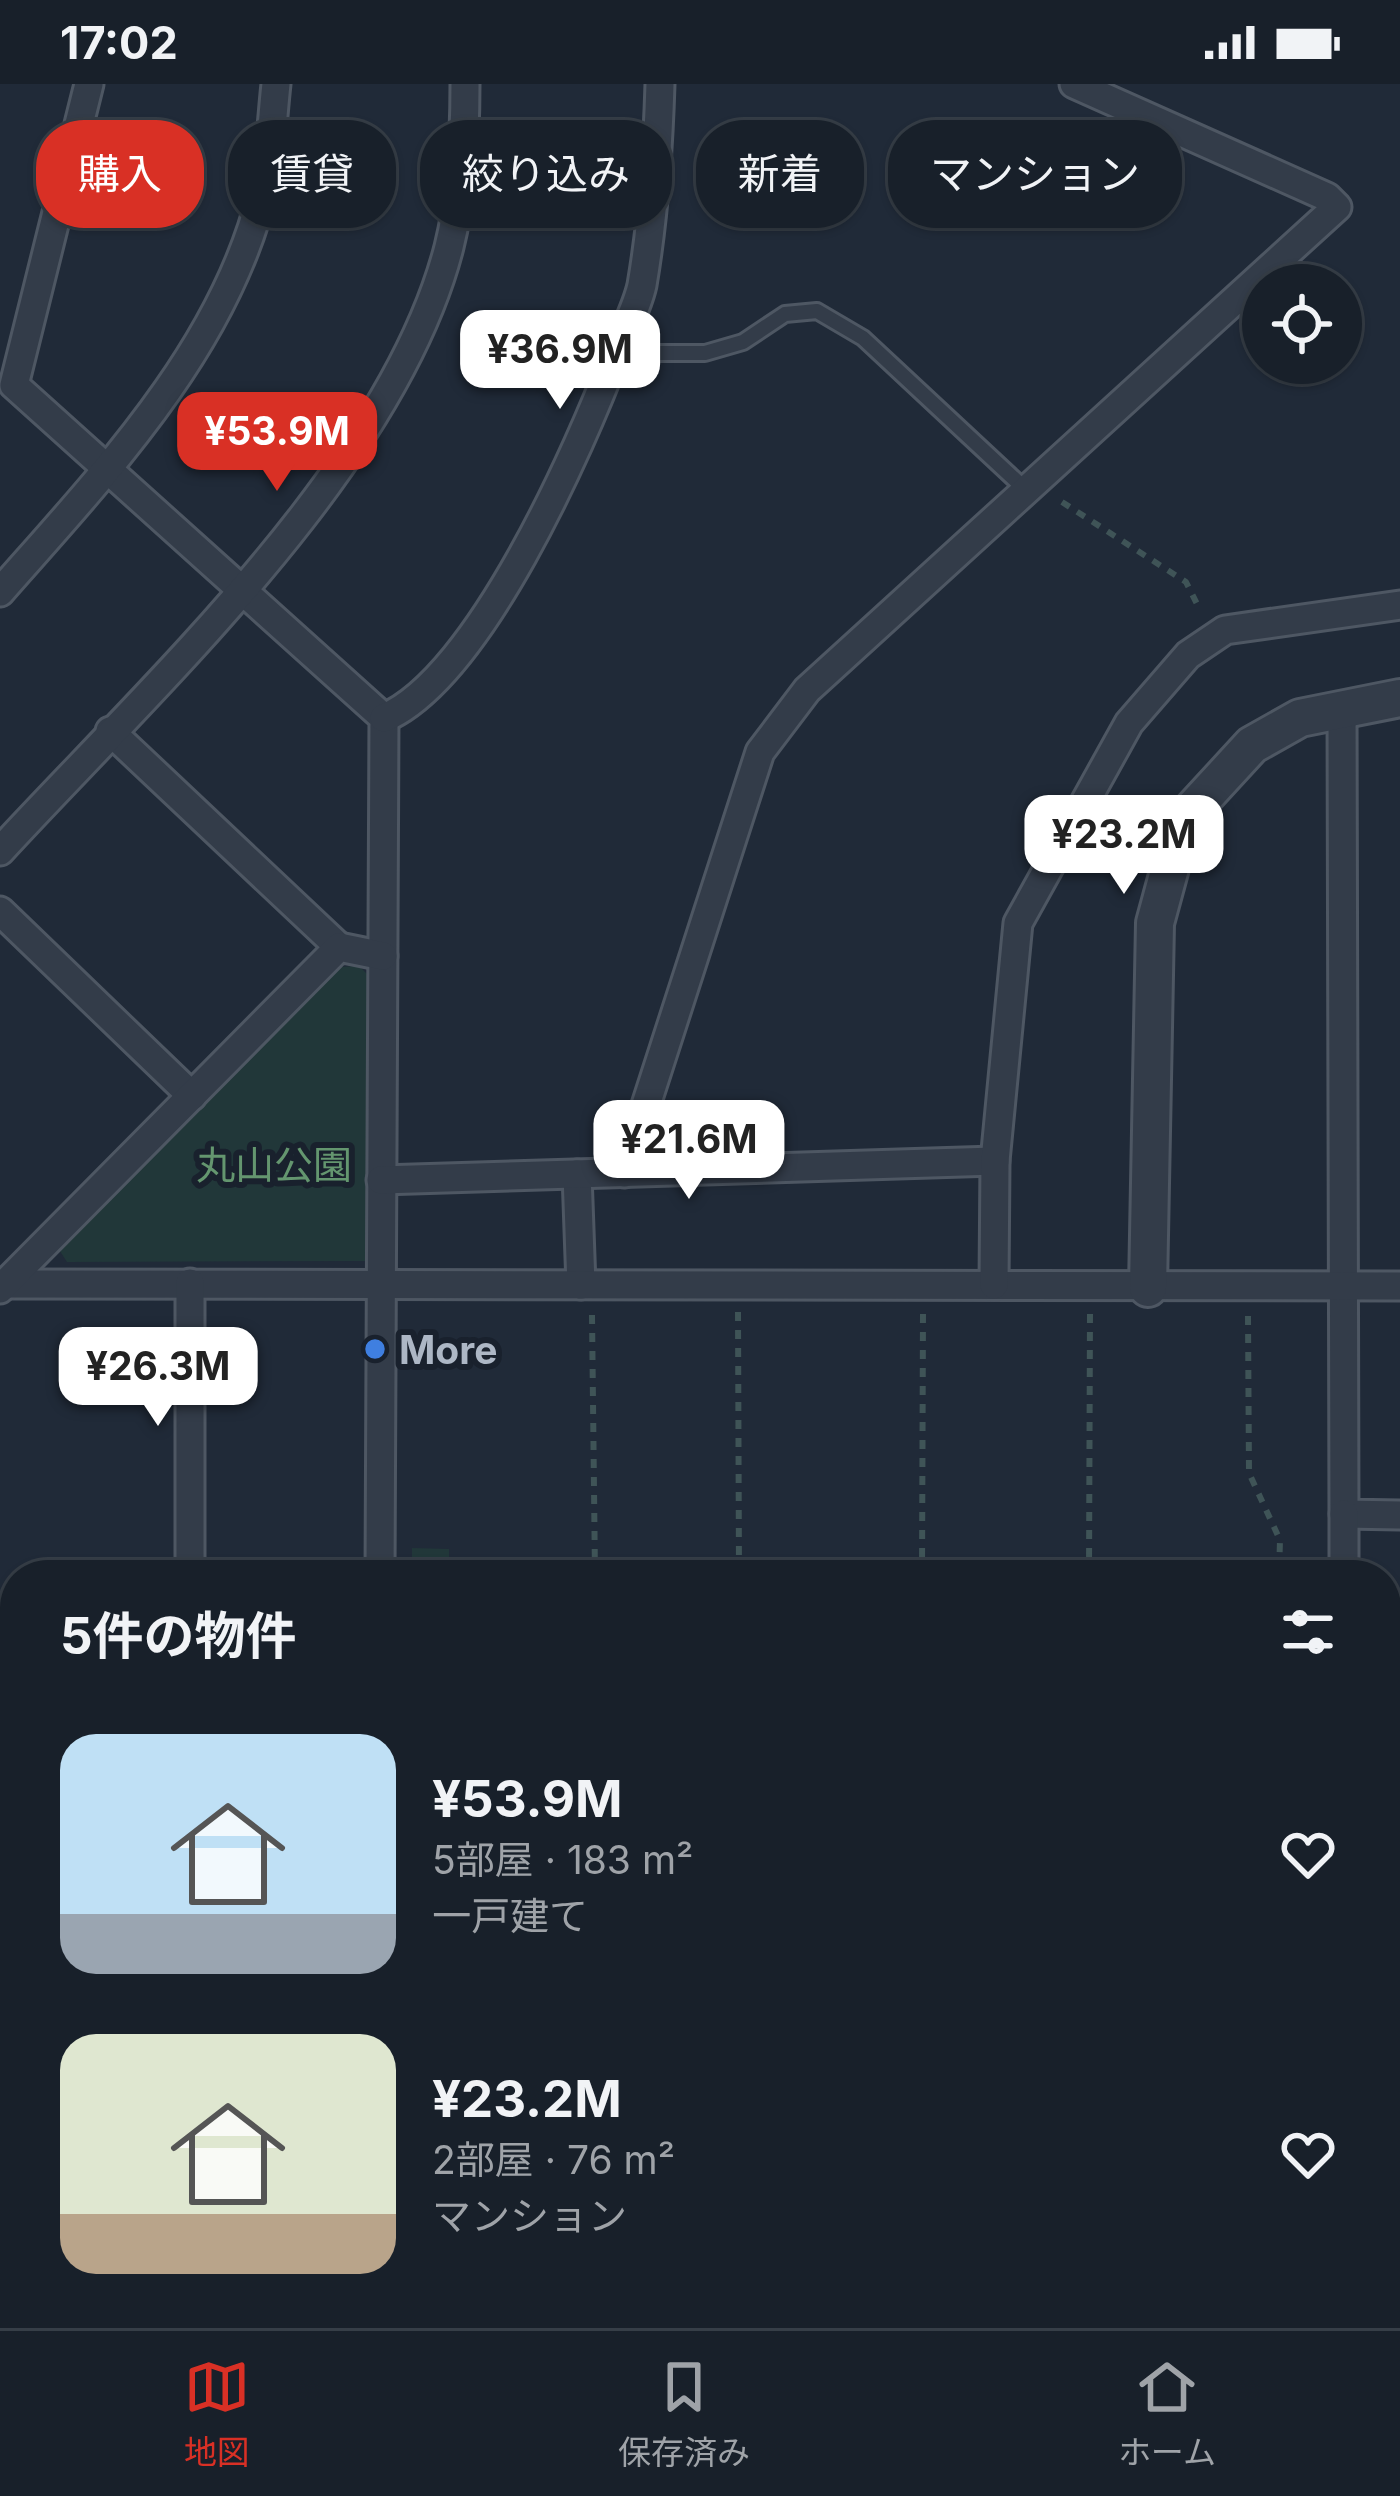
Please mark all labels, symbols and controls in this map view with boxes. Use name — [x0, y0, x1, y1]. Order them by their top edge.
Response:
text: 17:02 — [60, 15, 178, 70]
chip: 購入 — [36, 120, 204, 228]
chip: 賃貸 — [228, 120, 396, 228]
chip: 絞り込み — [420, 120, 672, 228]
chip: 新着 — [696, 120, 864, 228]
chip: マンション — [888, 120, 1182, 228]
map controls — [1242, 264, 1362, 384]
button: locate — [1242, 264, 1362, 384]
pin: ¥36.9M — [462, 310, 658, 412]
text: ¥36.9M — [487, 325, 633, 372]
pin: ¥53.9M — [179, 392, 375, 494]
text: ¥53.9M — [204, 407, 350, 454]
pin: ¥23.2M — [1026, 795, 1222, 897]
text: ¥23.2M — [1051, 810, 1197, 857]
pin: ¥21.6M — [591, 1100, 787, 1202]
text: ¥21.6M — [620, 1115, 758, 1162]
park label: 丸山公園 — [196, 1141, 352, 1188]
place label: More — [399, 1326, 497, 1373]
pin: ¥26.3M — [60, 1327, 256, 1429]
marker: More — [362, 1336, 388, 1362]
text: ¥26.3M — [86, 1342, 230, 1389]
icon: filters — [1275, 1599, 1341, 1665]
text: 5件の物件 — [60, 1605, 297, 1666]
text: ¥53.9M — [432, 1768, 623, 1829]
icon: home — [156, 1782, 300, 1926]
icon: heart — [1275, 1821, 1341, 1887]
text: 5部屋 · 183 m² — [432, 1836, 693, 1883]
text: 一戸建て — [432, 1892, 588, 1939]
text: ¥23.2M — [432, 2068, 622, 2129]
icon: home — [156, 2082, 300, 2226]
icon: heart — [1275, 2121, 1341, 2187]
text: 2部屋 · 76 m² — [432, 2136, 675, 2183]
text: マンション — [432, 2192, 627, 2239]
tab: 地図 — [184, 2354, 250, 2474]
tab: 保存済み — [618, 2354, 750, 2474]
tab: ホーム — [1118, 2354, 1216, 2474]

